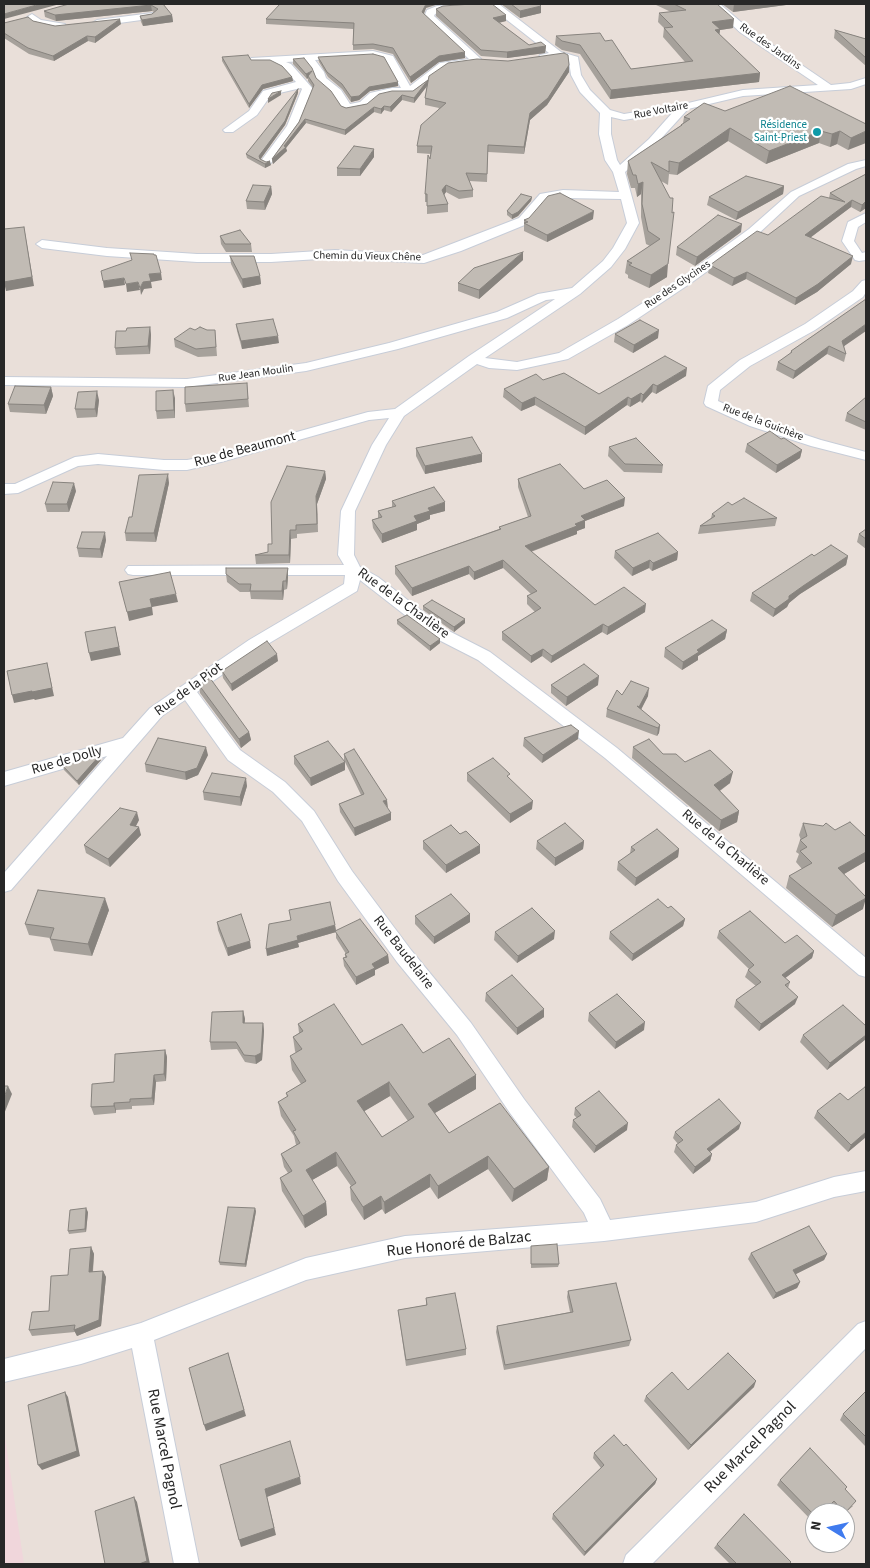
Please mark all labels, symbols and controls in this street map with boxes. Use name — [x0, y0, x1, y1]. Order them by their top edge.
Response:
street label: Rue des Jardins — [737, 21, 803, 73]
street label: Rue Voltaire — [633, 99, 689, 123]
place label: Résidence Saint-Priest — [754, 119, 807, 145]
marker: Résidence Saint-Priest — [811, 126, 823, 138]
street label: Chemin du Vieux Chêne — [313, 249, 421, 265]
street label: Rue des Glycines — [642, 258, 714, 312]
street label: Rue Jean Moulin — [218, 362, 294, 386]
street label: Rue de la Guichère — [721, 402, 805, 444]
street label: Rue de Beaumont — [193, 428, 297, 472]
street label: Rue de la Charlière — [354, 565, 452, 643]
street label: Rue de la Piot — [152, 660, 226, 720]
street label: Rue de Dolly — [30, 743, 104, 779]
street label: Rue de la Charlière — [678, 806, 772, 890]
street label: Rue Baudelaire — [369, 913, 437, 993]
street label: Rue Honoré de Balzac — [386, 1228, 532, 1262]
street label: Rue Marcel Pagnol — [142, 1387, 184, 1511]
street label: Rue Marcel Pagnol — [701, 1398, 801, 1498]
north arrow — [805, 1503, 855, 1553]
text: N — [806, 1520, 827, 1532]

